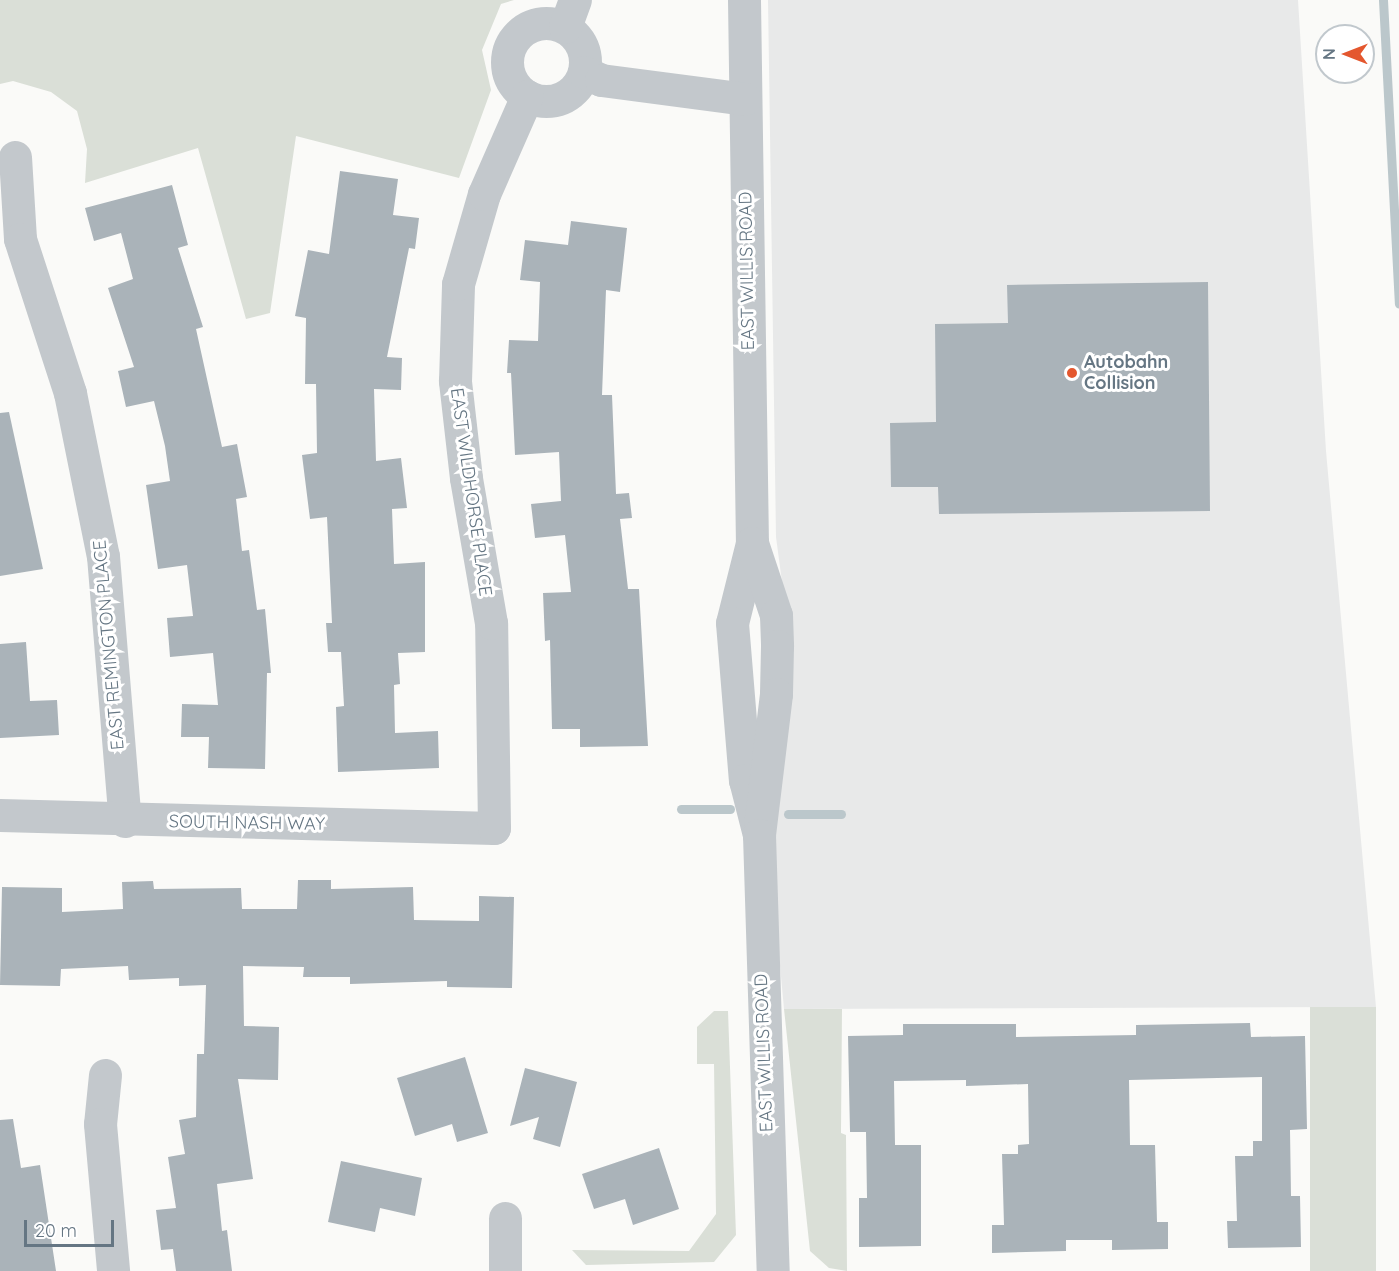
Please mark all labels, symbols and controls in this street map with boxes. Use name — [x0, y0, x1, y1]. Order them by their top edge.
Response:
north arrow — [1315, 24, 1375, 84]
text: N — [1319, 48, 1339, 60]
street label: EAST WILLIS ROAD — [735, 192, 759, 350]
place label: Autobahn Collision — [1084, 352, 1168, 394]
marker: Autobahn Collision — [1065, 366, 1079, 380]
street label: EAST WILDHORSE PLACE — [446, 386, 496, 598]
street label: EAST REMINGTON PLACE — [89, 539, 129, 751]
street label: SOUTH NASH WAY — [169, 811, 325, 835]
street label: EAST WILLIS ROAD — [750, 973, 778, 1133]
scale bar — [27, 1208, 117, 1246]
text: 20 m — [35, 1219, 77, 1242]

